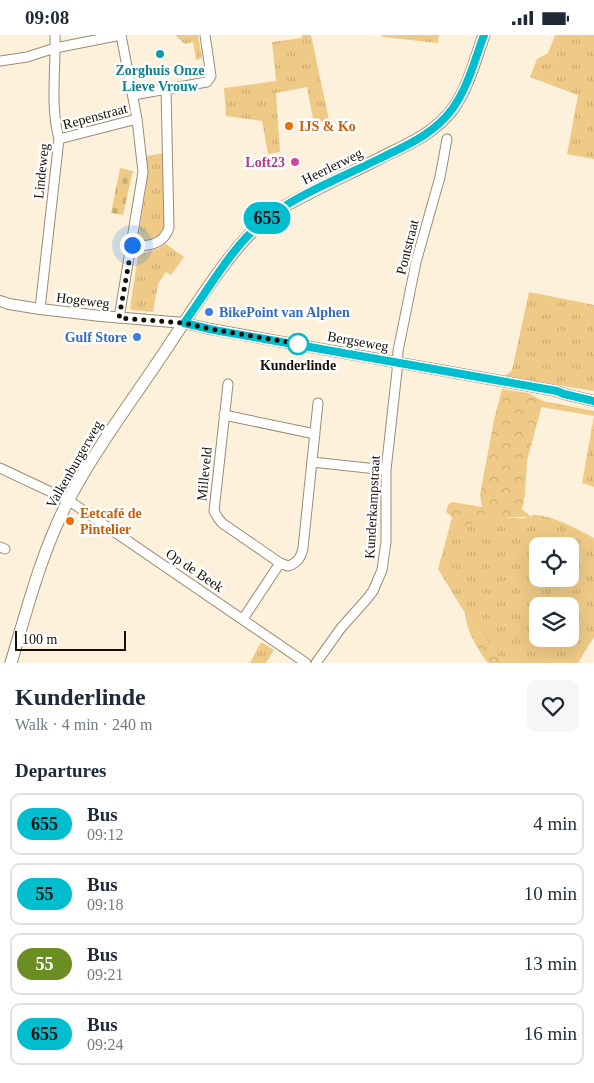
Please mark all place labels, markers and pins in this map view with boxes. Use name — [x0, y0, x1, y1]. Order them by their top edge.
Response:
marker: Zorghuis Onze Lieve Vrouw — [154, 48, 166, 60]
place label: Zorghuis Onze Lieve Vrouw — [115, 63, 205, 94]
place label: IJS & Ko — [299, 119, 356, 134]
marker: IJS & Ko — [283, 120, 295, 132]
place label: Loft23 — [245, 155, 285, 170]
marker: Loft23 — [289, 156, 301, 168]
place label: BikePoint van Alphen — [219, 305, 350, 320]
marker: BikePoint van Alphen — [203, 306, 215, 318]
place label: Gulf Store — [65, 330, 127, 345]
marker: Gulf Store — [131, 331, 143, 343]
marker: Kunderlinde — [287, 333, 309, 355]
place label: Kunderlinde — [260, 358, 336, 373]
place label: Eetcafé de Pintelier — [80, 506, 142, 537]
marker: Eetcafé de Pintelier — [64, 515, 76, 527]

